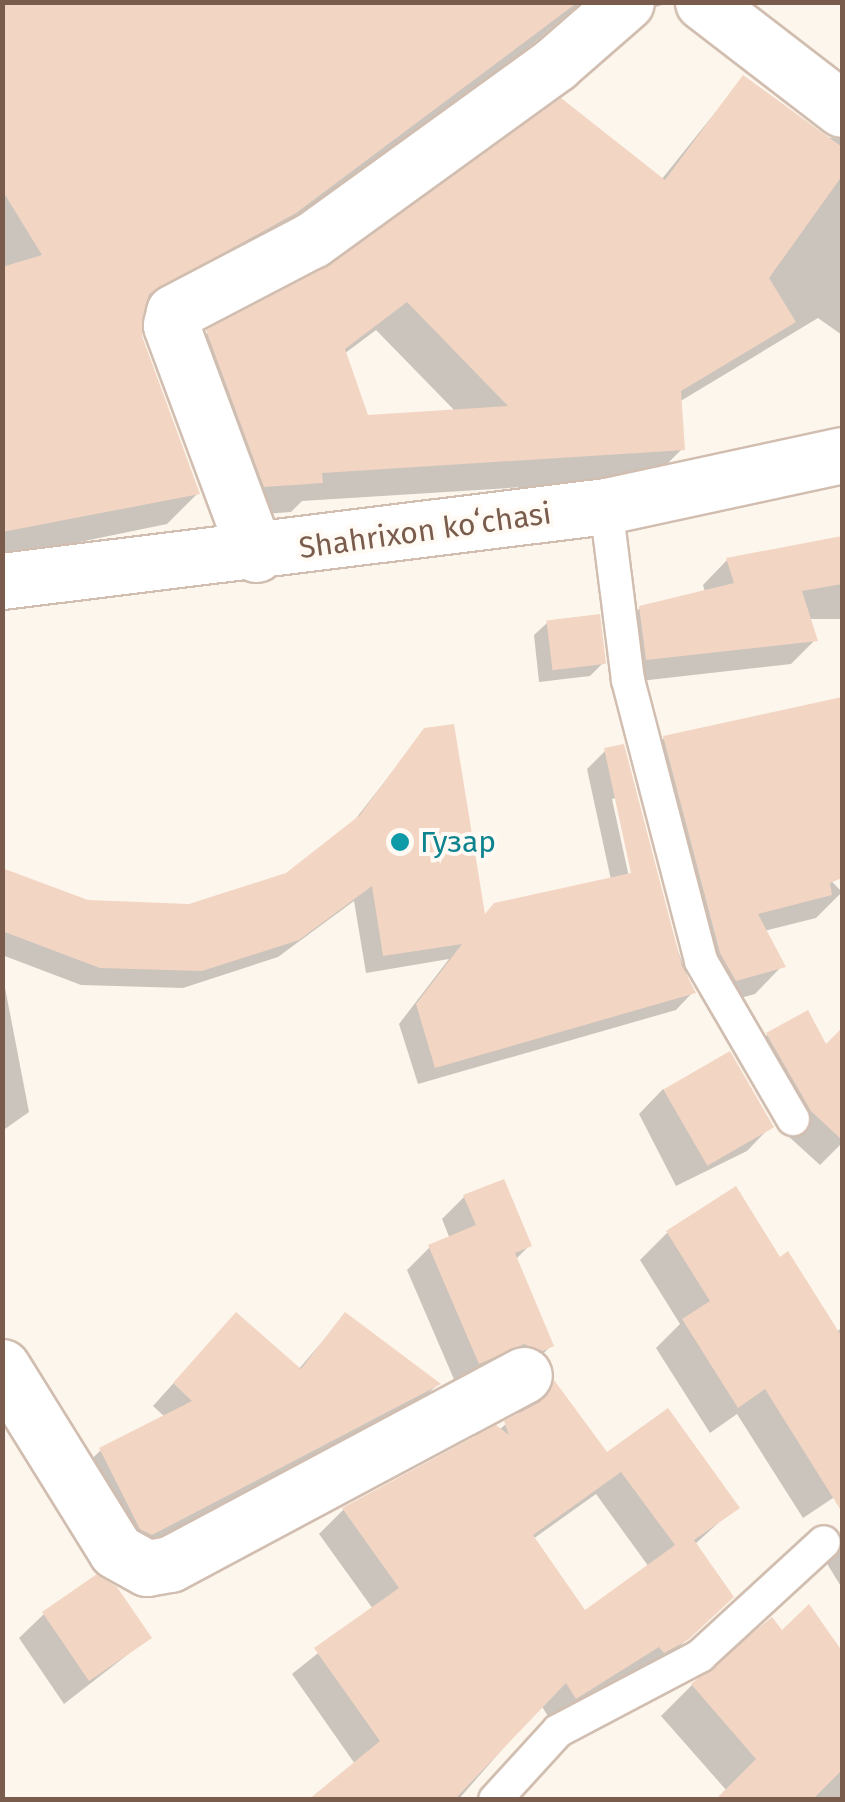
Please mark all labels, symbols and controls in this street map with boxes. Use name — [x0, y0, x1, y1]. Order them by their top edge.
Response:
street label: Shahrixon koʻchasi — [297, 495, 553, 567]
place label: Гузар — [420, 824, 496, 860]
marker: Гузар — [389, 831, 411, 853]

